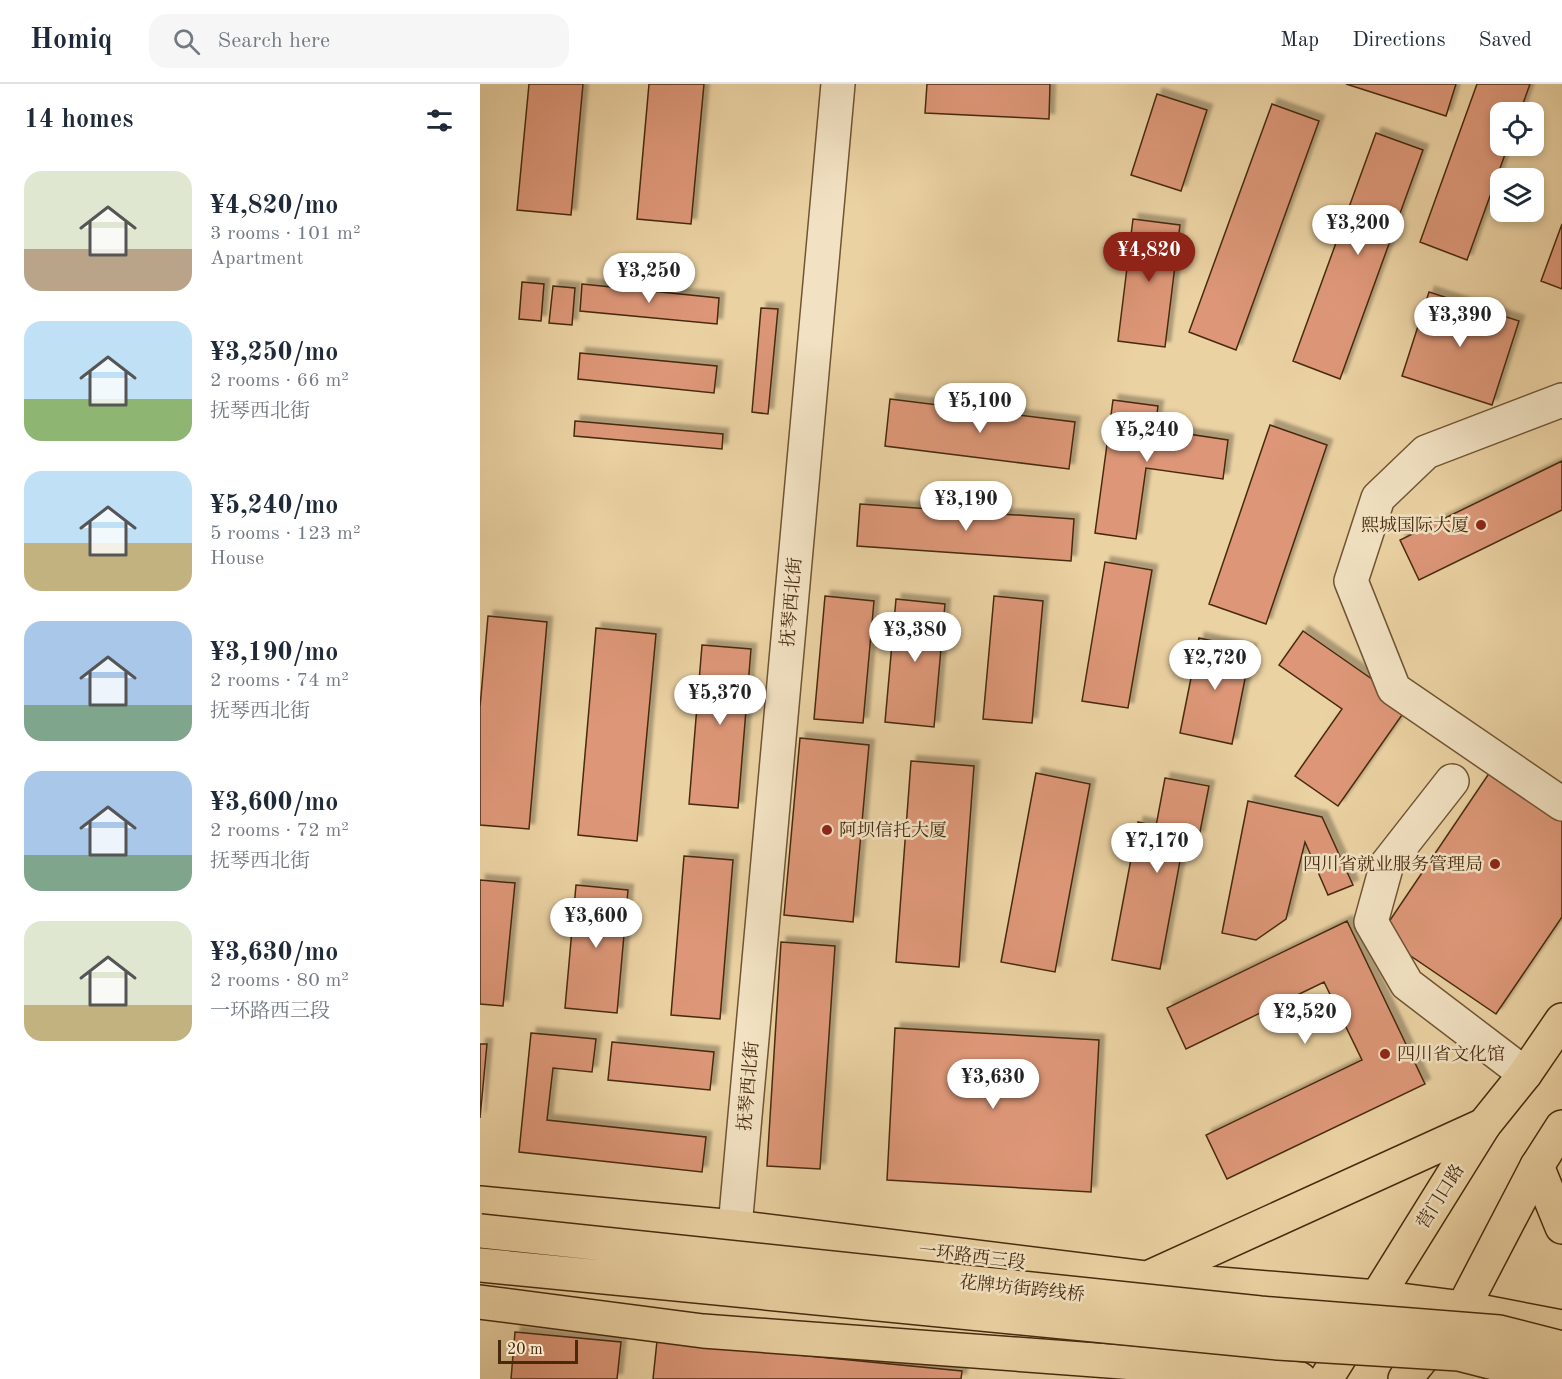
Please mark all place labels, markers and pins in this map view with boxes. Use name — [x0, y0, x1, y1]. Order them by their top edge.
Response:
pin: ¥3,200 — [1309, 205, 1407, 256]
pin: ¥4,820 — [1100, 232, 1198, 283]
pin: ¥3,250 — [600, 253, 698, 304]
pin: ¥3,390 — [1411, 297, 1509, 348]
pin: ¥5,100 — [931, 383, 1029, 434]
pin: ¥5,240 — [1098, 412, 1196, 463]
pin: ¥3,190 — [917, 481, 1015, 532]
place label: 熙城国际大厦 — [1361, 515, 1469, 535]
marker: 熙城国际大厦 — [1474, 518, 1488, 532]
pin: ¥3,380 — [866, 612, 964, 663]
pin: ¥2,720 — [1166, 640, 1264, 691]
pin: ¥5,370 — [671, 675, 769, 726]
place label: 阿坝信托大厦 — [839, 820, 947, 840]
marker: 阿坝信托大厦 — [820, 823, 834, 837]
pin: ¥7,170 — [1108, 823, 1206, 874]
place label: 四川省就业服务管理局 — [1303, 854, 1483, 874]
marker: 四川省就业服务管理局 — [1488, 857, 1502, 871]
pin: ¥3,600 — [547, 898, 645, 949]
pin: ¥2,520 — [1256, 994, 1354, 1045]
place label: 四川省文化馆 — [1397, 1044, 1505, 1064]
marker: 四川省文化馆 — [1378, 1047, 1392, 1061]
pin: ¥3,630 — [944, 1059, 1042, 1110]

